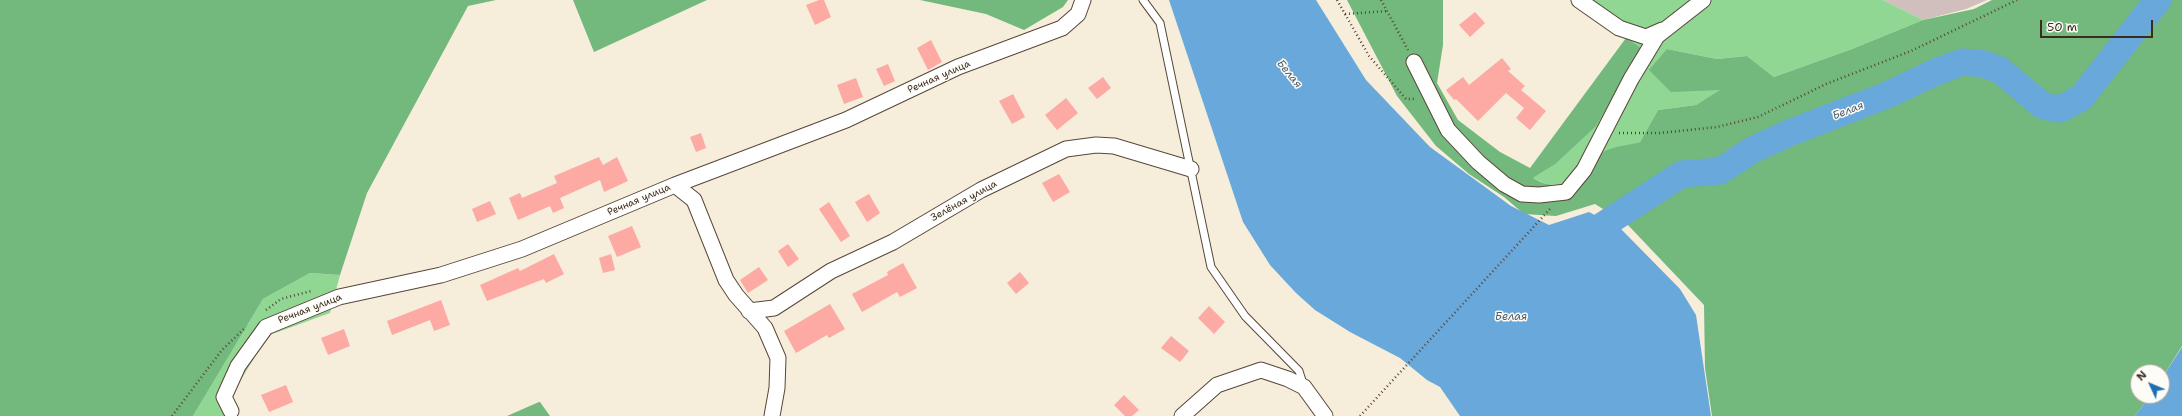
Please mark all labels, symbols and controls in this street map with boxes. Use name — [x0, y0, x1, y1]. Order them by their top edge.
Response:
scale bar — [2042, 12, 2155, 38]
text: 50 m — [2047, 19, 2077, 35]
water label: Белая — [1274, 57, 1304, 91]
street label: Речная улица — [906, 58, 972, 96]
water label: Белая — [1831, 99, 1865, 123]
street label: Зелёная улица — [929, 178, 999, 224]
street label: Речная улица — [606, 181, 672, 219]
street label: Речная улица — [276, 291, 344, 327]
water label: Белая — [1495, 310, 1527, 324]
north arrow — [2130, 364, 2170, 404]
text: N — [2133, 368, 2150, 384]

